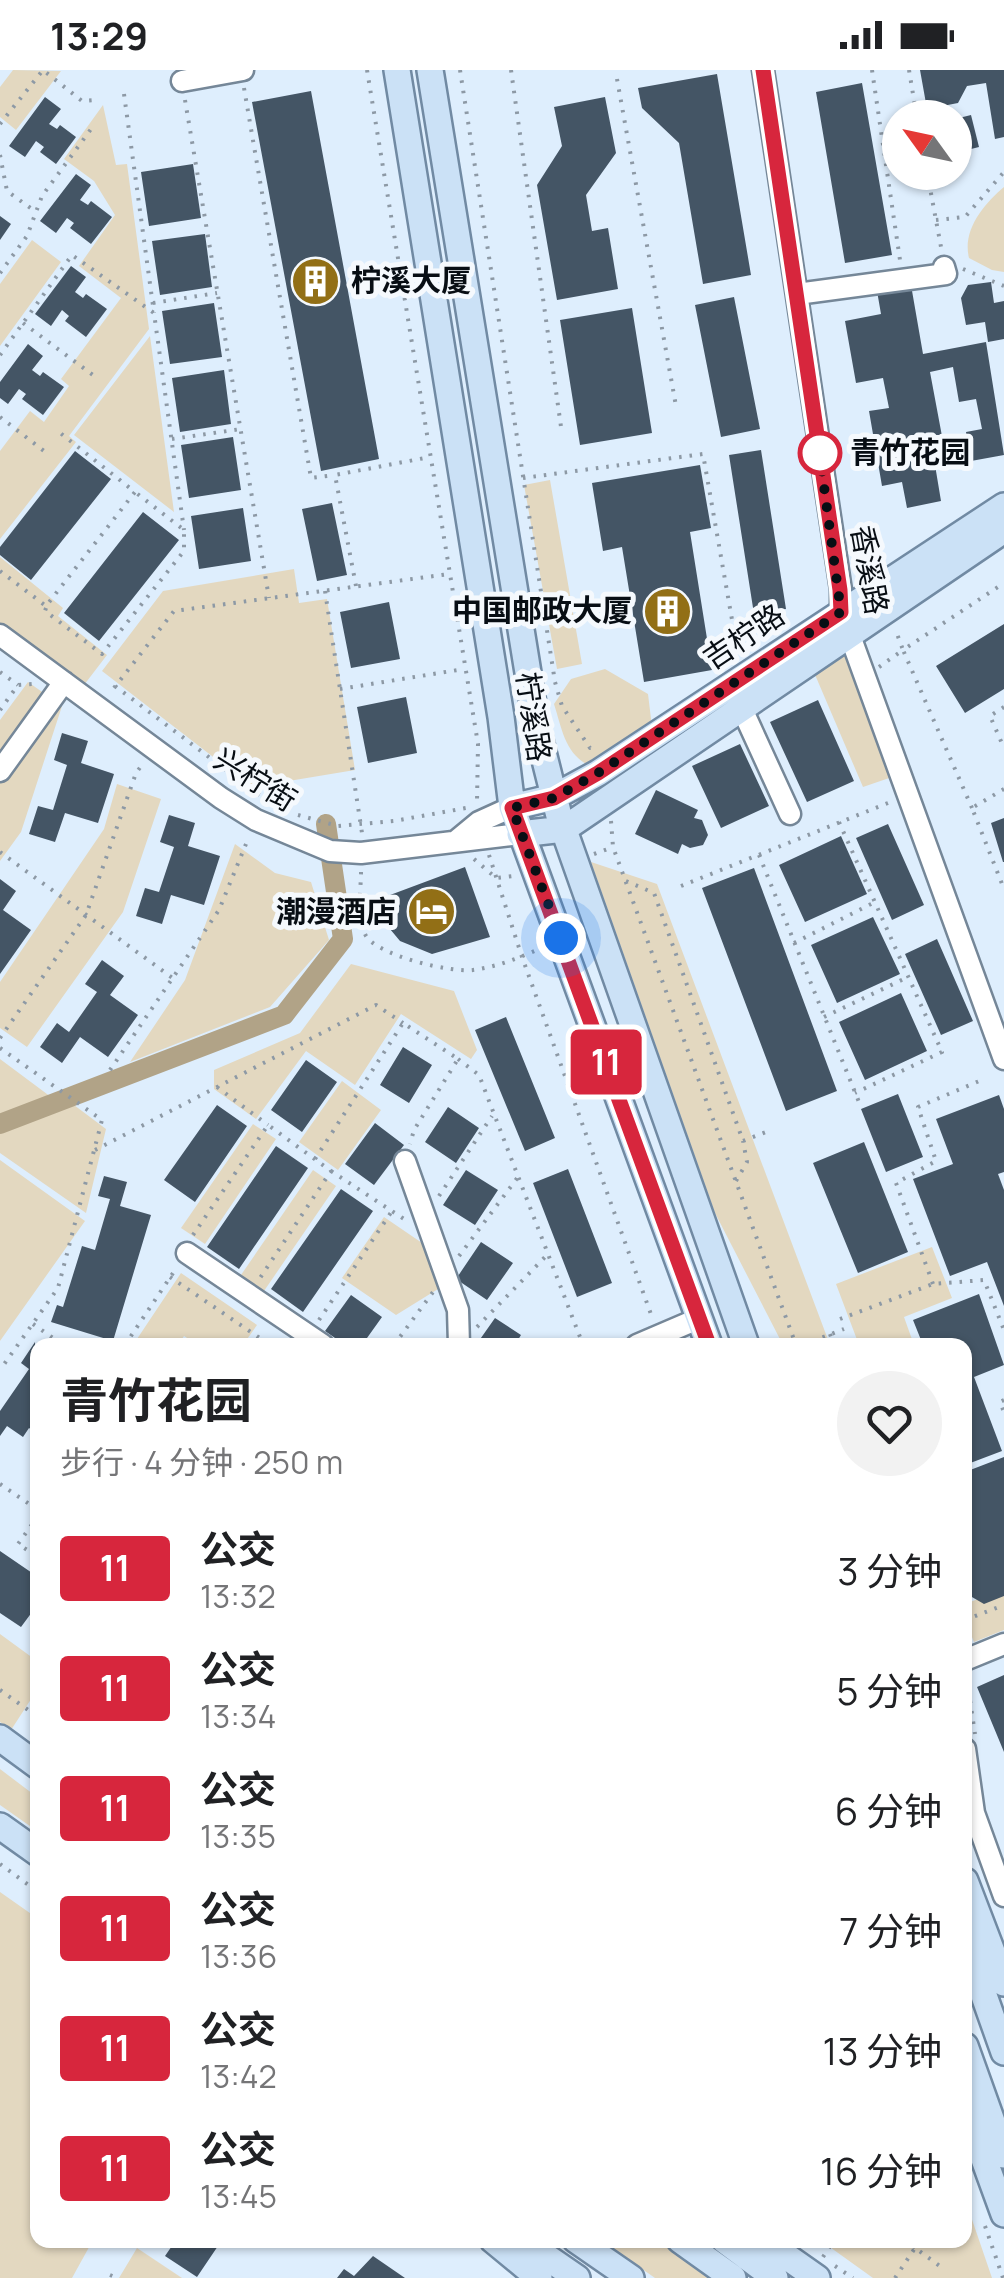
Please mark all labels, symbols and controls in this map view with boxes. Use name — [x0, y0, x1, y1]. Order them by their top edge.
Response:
text: 13:29 — [50, 9, 148, 61]
north arrow — [882, 100, 972, 190]
map controls — [882, 100, 972, 190]
building icon: 柠溪大厦 — [290, 255, 342, 307]
place label: 柠溪大厦 — [351, 259, 471, 300]
place label: 青竹花园 — [850, 431, 970, 472]
marker: 青竹花园 — [799, 432, 841, 474]
street label: 香溪路 — [842, 522, 898, 618]
building icon: 中国邮政大厦 — [641, 585, 693, 637]
place label: 中国邮政大厦 — [452, 589, 632, 630]
street label: 吉柠路 — [694, 594, 792, 678]
street label: 柠溪路 — [508, 669, 561, 764]
street label: 兴柠街 — [207, 737, 305, 820]
hotel icon: 潮漫酒店 — [405, 886, 457, 938]
place label: 潮漫酒店 — [276, 890, 396, 931]
your location — [536, 913, 586, 963]
line badge: 11 — [561, 1030, 651, 1094]
text: 11 — [591, 1038, 621, 1086]
text: 青竹花园 — [60, 1367, 252, 1432]
button: heart — [837, 1371, 942, 1476]
text: 步行 · 4 分钟 · 250 m — [60, 1440, 343, 1484]
text: 公交 — [200, 1522, 276, 1574]
text: 11 — [100, 1544, 130, 1592]
text: 3 分钟 — [837, 1544, 942, 1596]
text: 13:32 — [200, 1574, 276, 1618]
text: 公交 — [200, 1642, 276, 1694]
text: 11 — [100, 1664, 130, 1712]
text: 5 分钟 — [836, 1664, 942, 1716]
text: 13:34 — [200, 1694, 276, 1738]
text: 公交 — [200, 1762, 276, 1814]
text: 11 — [100, 1784, 130, 1832]
text: 6 分钟 — [835, 1784, 942, 1836]
text: 13:35 — [200, 1814, 276, 1858]
text: 公交 — [200, 1882, 276, 1934]
text: 11 — [100, 1904, 130, 1952]
text: 7 分钟 — [839, 1904, 942, 1956]
text: 13:36 — [200, 1934, 277, 1978]
text: 公交 — [200, 2002, 276, 2054]
text: 11 — [100, 2024, 130, 2072]
text: 13 分钟 — [823, 2024, 942, 2076]
text: 13:42 — [200, 2054, 277, 2098]
text: 公交 — [200, 2122, 276, 2174]
text: 11 — [100, 2144, 130, 2192]
text: 16 分钟 — [820, 2144, 942, 2196]
text: 13:45 — [200, 2174, 277, 2218]

